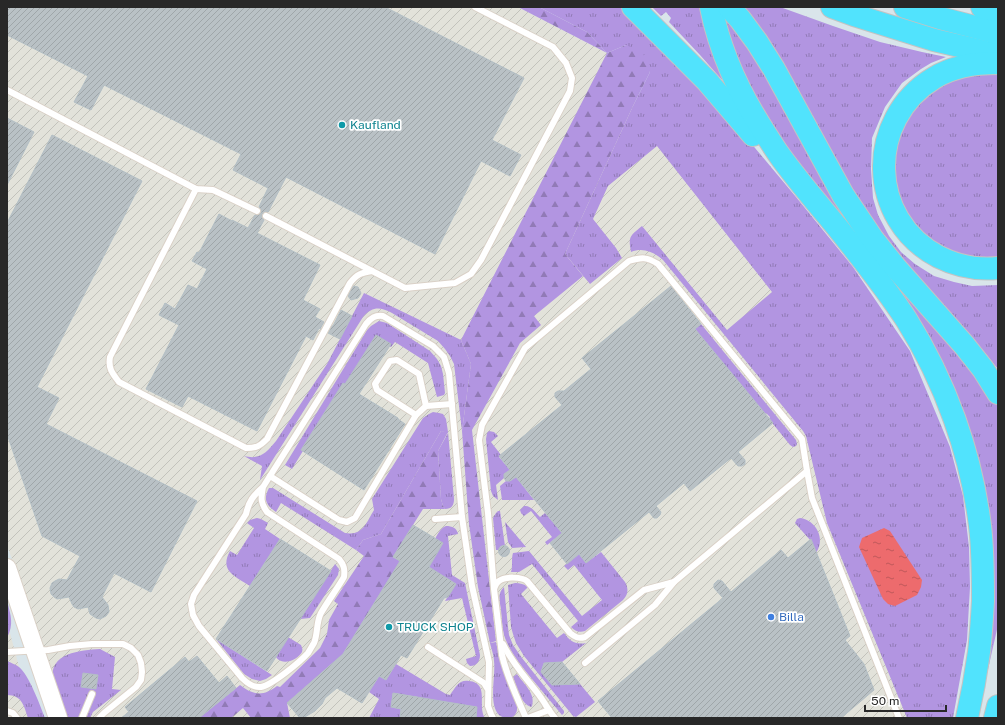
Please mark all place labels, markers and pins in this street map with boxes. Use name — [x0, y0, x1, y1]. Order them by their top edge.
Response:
place label: Kaufland — [350, 118, 401, 132]
marker: Kaufland — [337, 120, 347, 130]
place label: Billa — [779, 610, 804, 624]
marker: Billa — [766, 612, 776, 622]
place label: TRUCK SHOP — [397, 620, 474, 634]
marker: TRUCK SHOP — [384, 622, 394, 632]

